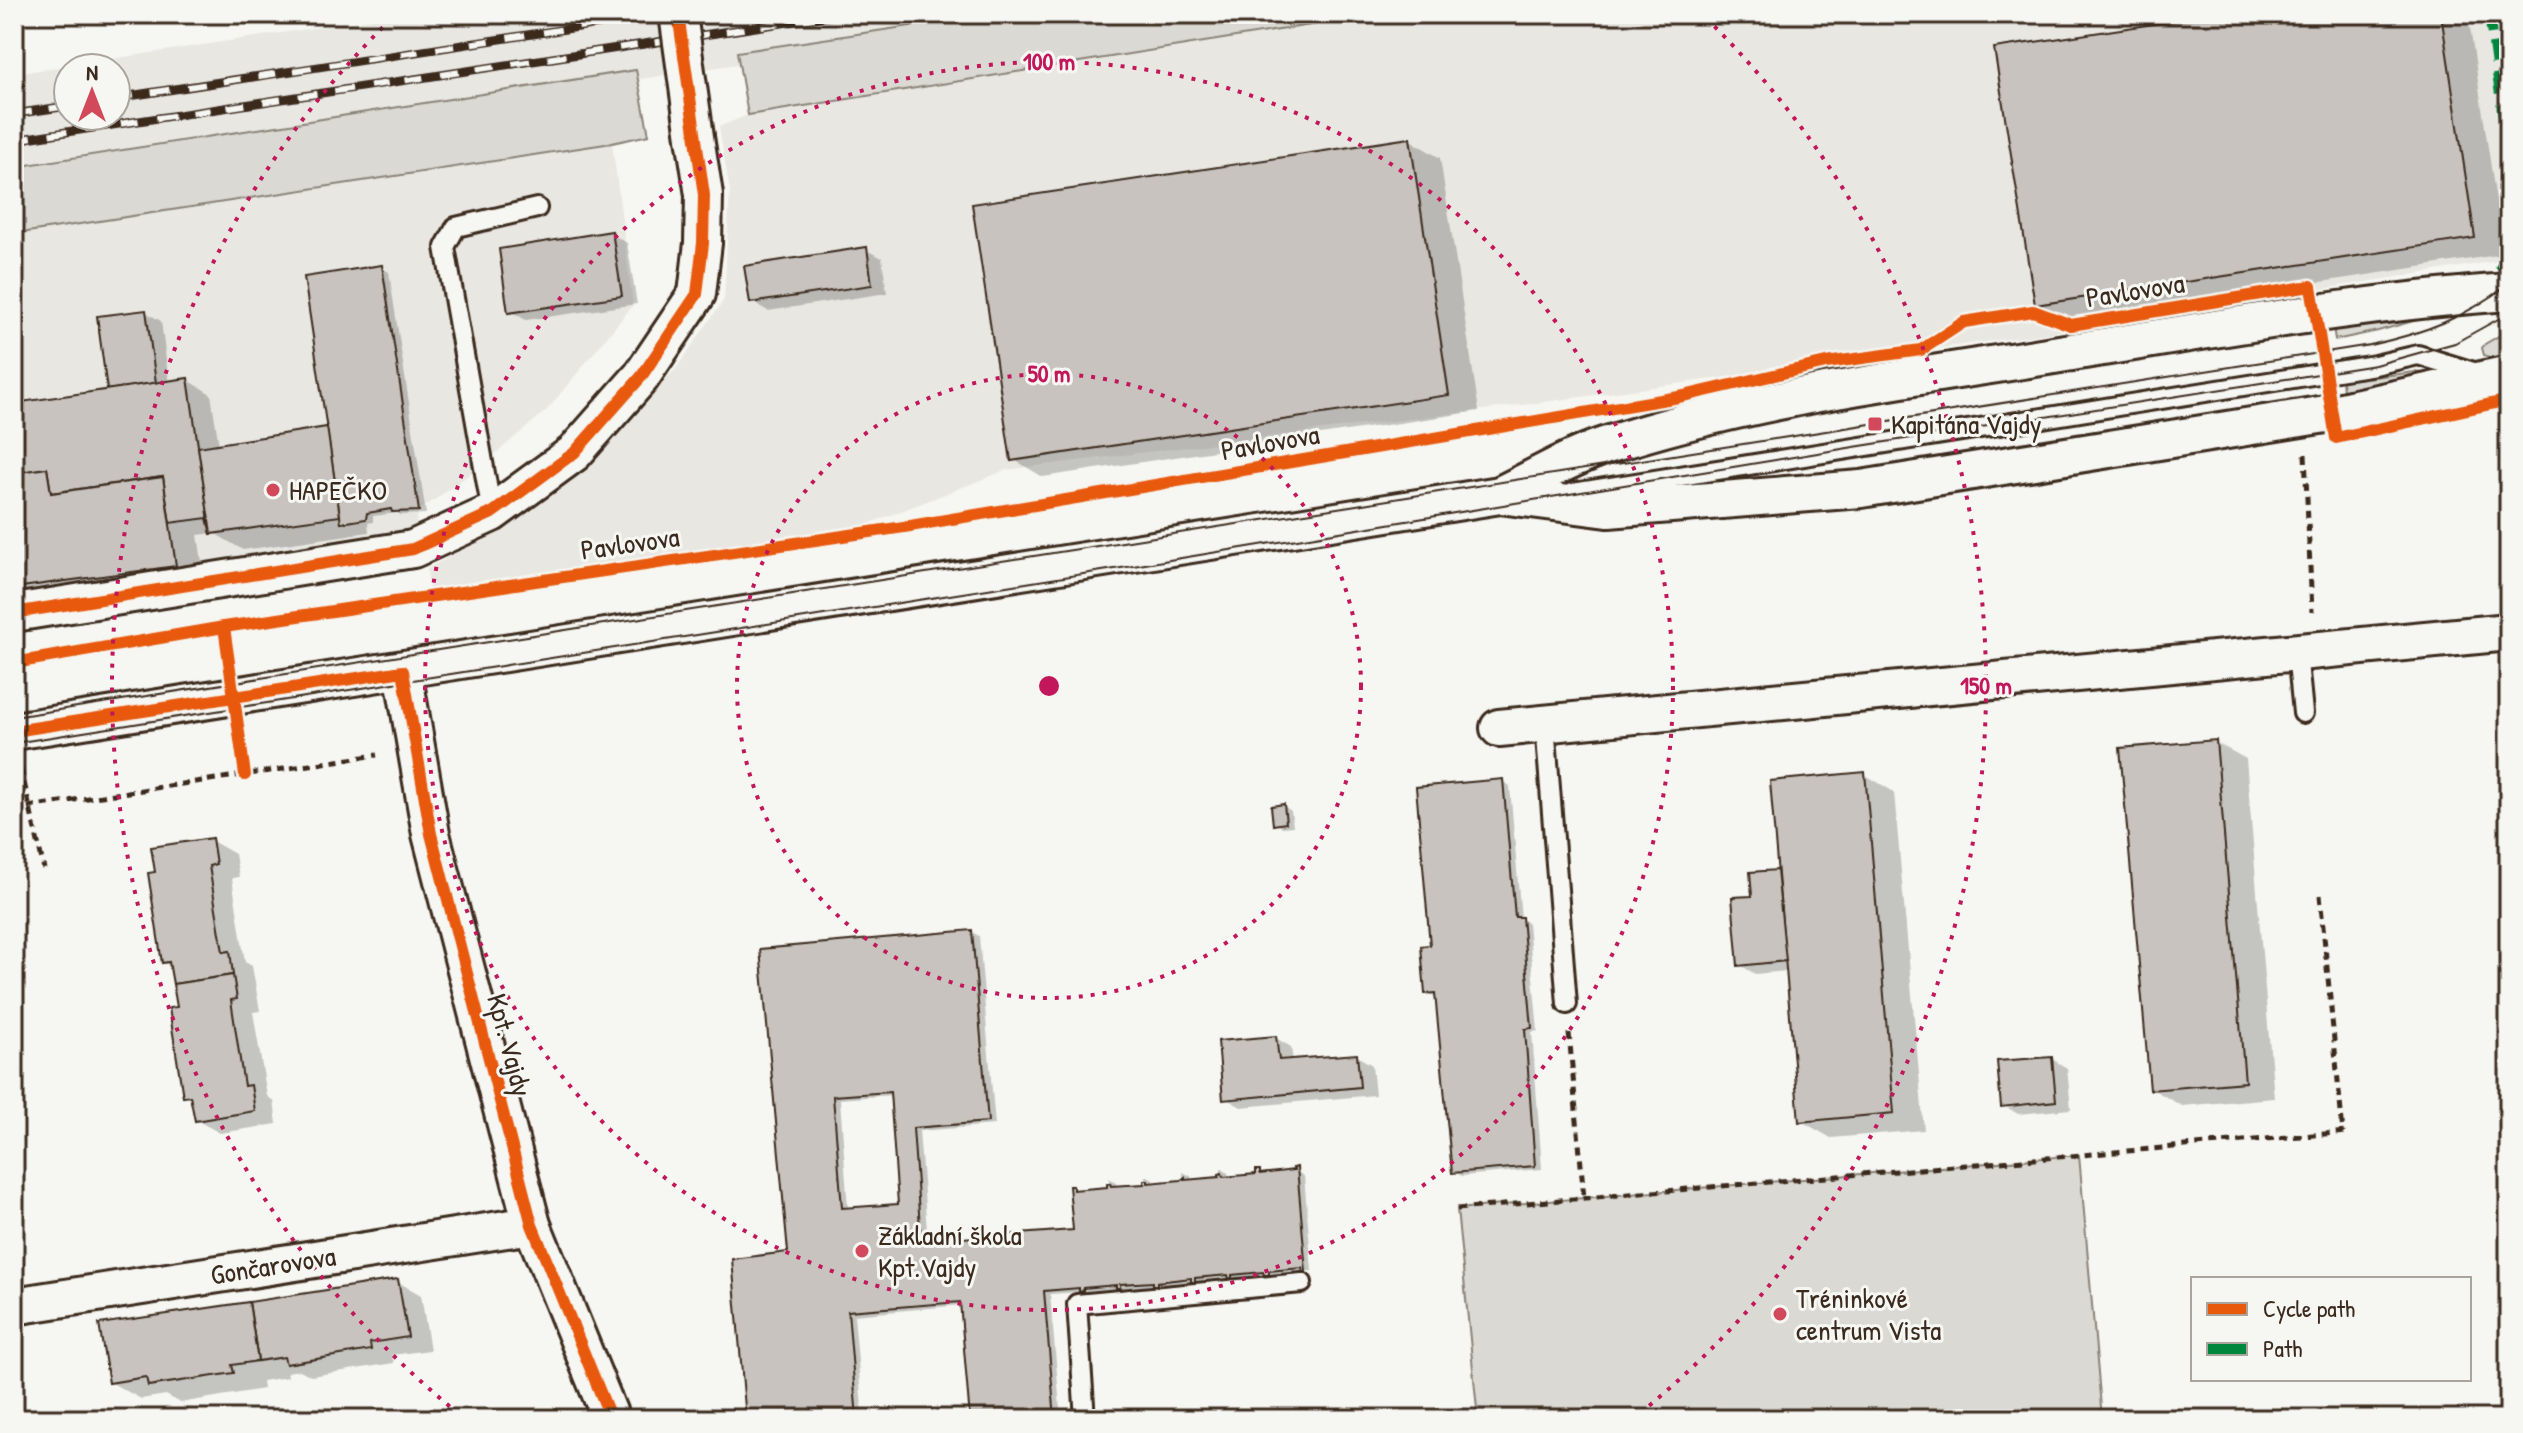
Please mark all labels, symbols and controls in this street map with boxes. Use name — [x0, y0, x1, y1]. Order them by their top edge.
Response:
text: 100 m — [1023, 45, 1075, 77]
north arrow — [52, 52, 132, 132]
text: N — [86, 57, 98, 87]
street label: Pavlovova — [2083, 263, 2187, 317]
text: 50 m — [1028, 357, 1070, 389]
place label: Kapitána Vajdy — [1891, 405, 2042, 443]
street label: Pavlovova — [1218, 415, 1322, 469]
marker: Kapitána Vajdy — [1866, 415, 1884, 433]
place label: HAPEČKO — [289, 471, 387, 509]
marker: HAPEČKO — [264, 481, 282, 499]
street label: Pavlovova — [578, 517, 682, 569]
text: 150 m — [1960, 669, 2012, 701]
centre of rings — [1035, 672, 1063, 700]
street label: Kpt. Vajdy — [478, 989, 542, 1101]
place label: Základní škola Kpt.Vajdy — [878, 1216, 1022, 1286]
street label: Gončarovova — [208, 1236, 338, 1294]
marker: Základní škola Kpt.Vajdy — [853, 1242, 871, 1260]
legend — [2191, 1277, 2471, 1381]
place label: Tréninkové centrum Vista — [1796, 1279, 1941, 1349]
text: Cycle path — [2263, 1292, 2355, 1324]
marker: Tréninkové centrum Vista — [1771, 1305, 1789, 1323]
text: Path — [2263, 1332, 2302, 1364]

